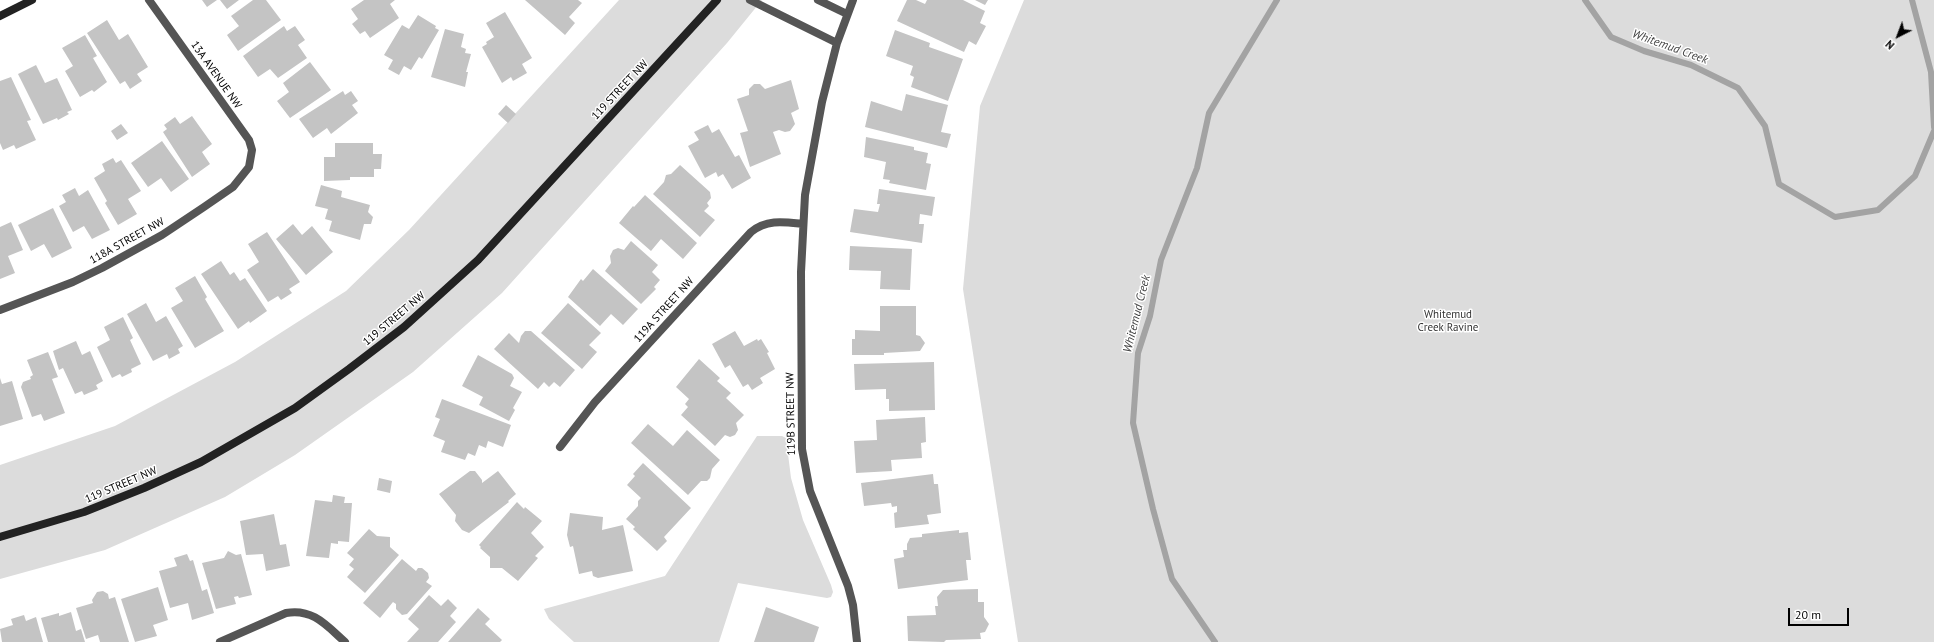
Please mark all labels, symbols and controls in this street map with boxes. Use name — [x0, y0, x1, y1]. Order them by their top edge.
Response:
north arrow — [1878, 16, 1918, 56]
water label: Whitemud Creek — [1630, 27, 1710, 67]
text: N — [1883, 37, 1897, 53]
street label: 13A AVENUE NW — [188, 39, 244, 111]
street label: 119 STREET NW — [589, 57, 651, 123]
street label: 118A STREET NW — [87, 215, 167, 267]
water label: Whitemud Creek — [1120, 274, 1154, 354]
street label: 119A STREET NW — [631, 275, 697, 345]
street label: 119 STREET NW — [360, 289, 428, 349]
park label: Whitemud Creek Ravine — [1418, 308, 1478, 334]
street label: 119B STREET NW — [784, 372, 798, 456]
street label: 119 STREET NW — [83, 464, 159, 506]
scale bar — [1790, 600, 1851, 626]
text: 20 m — [1795, 607, 1821, 622]

